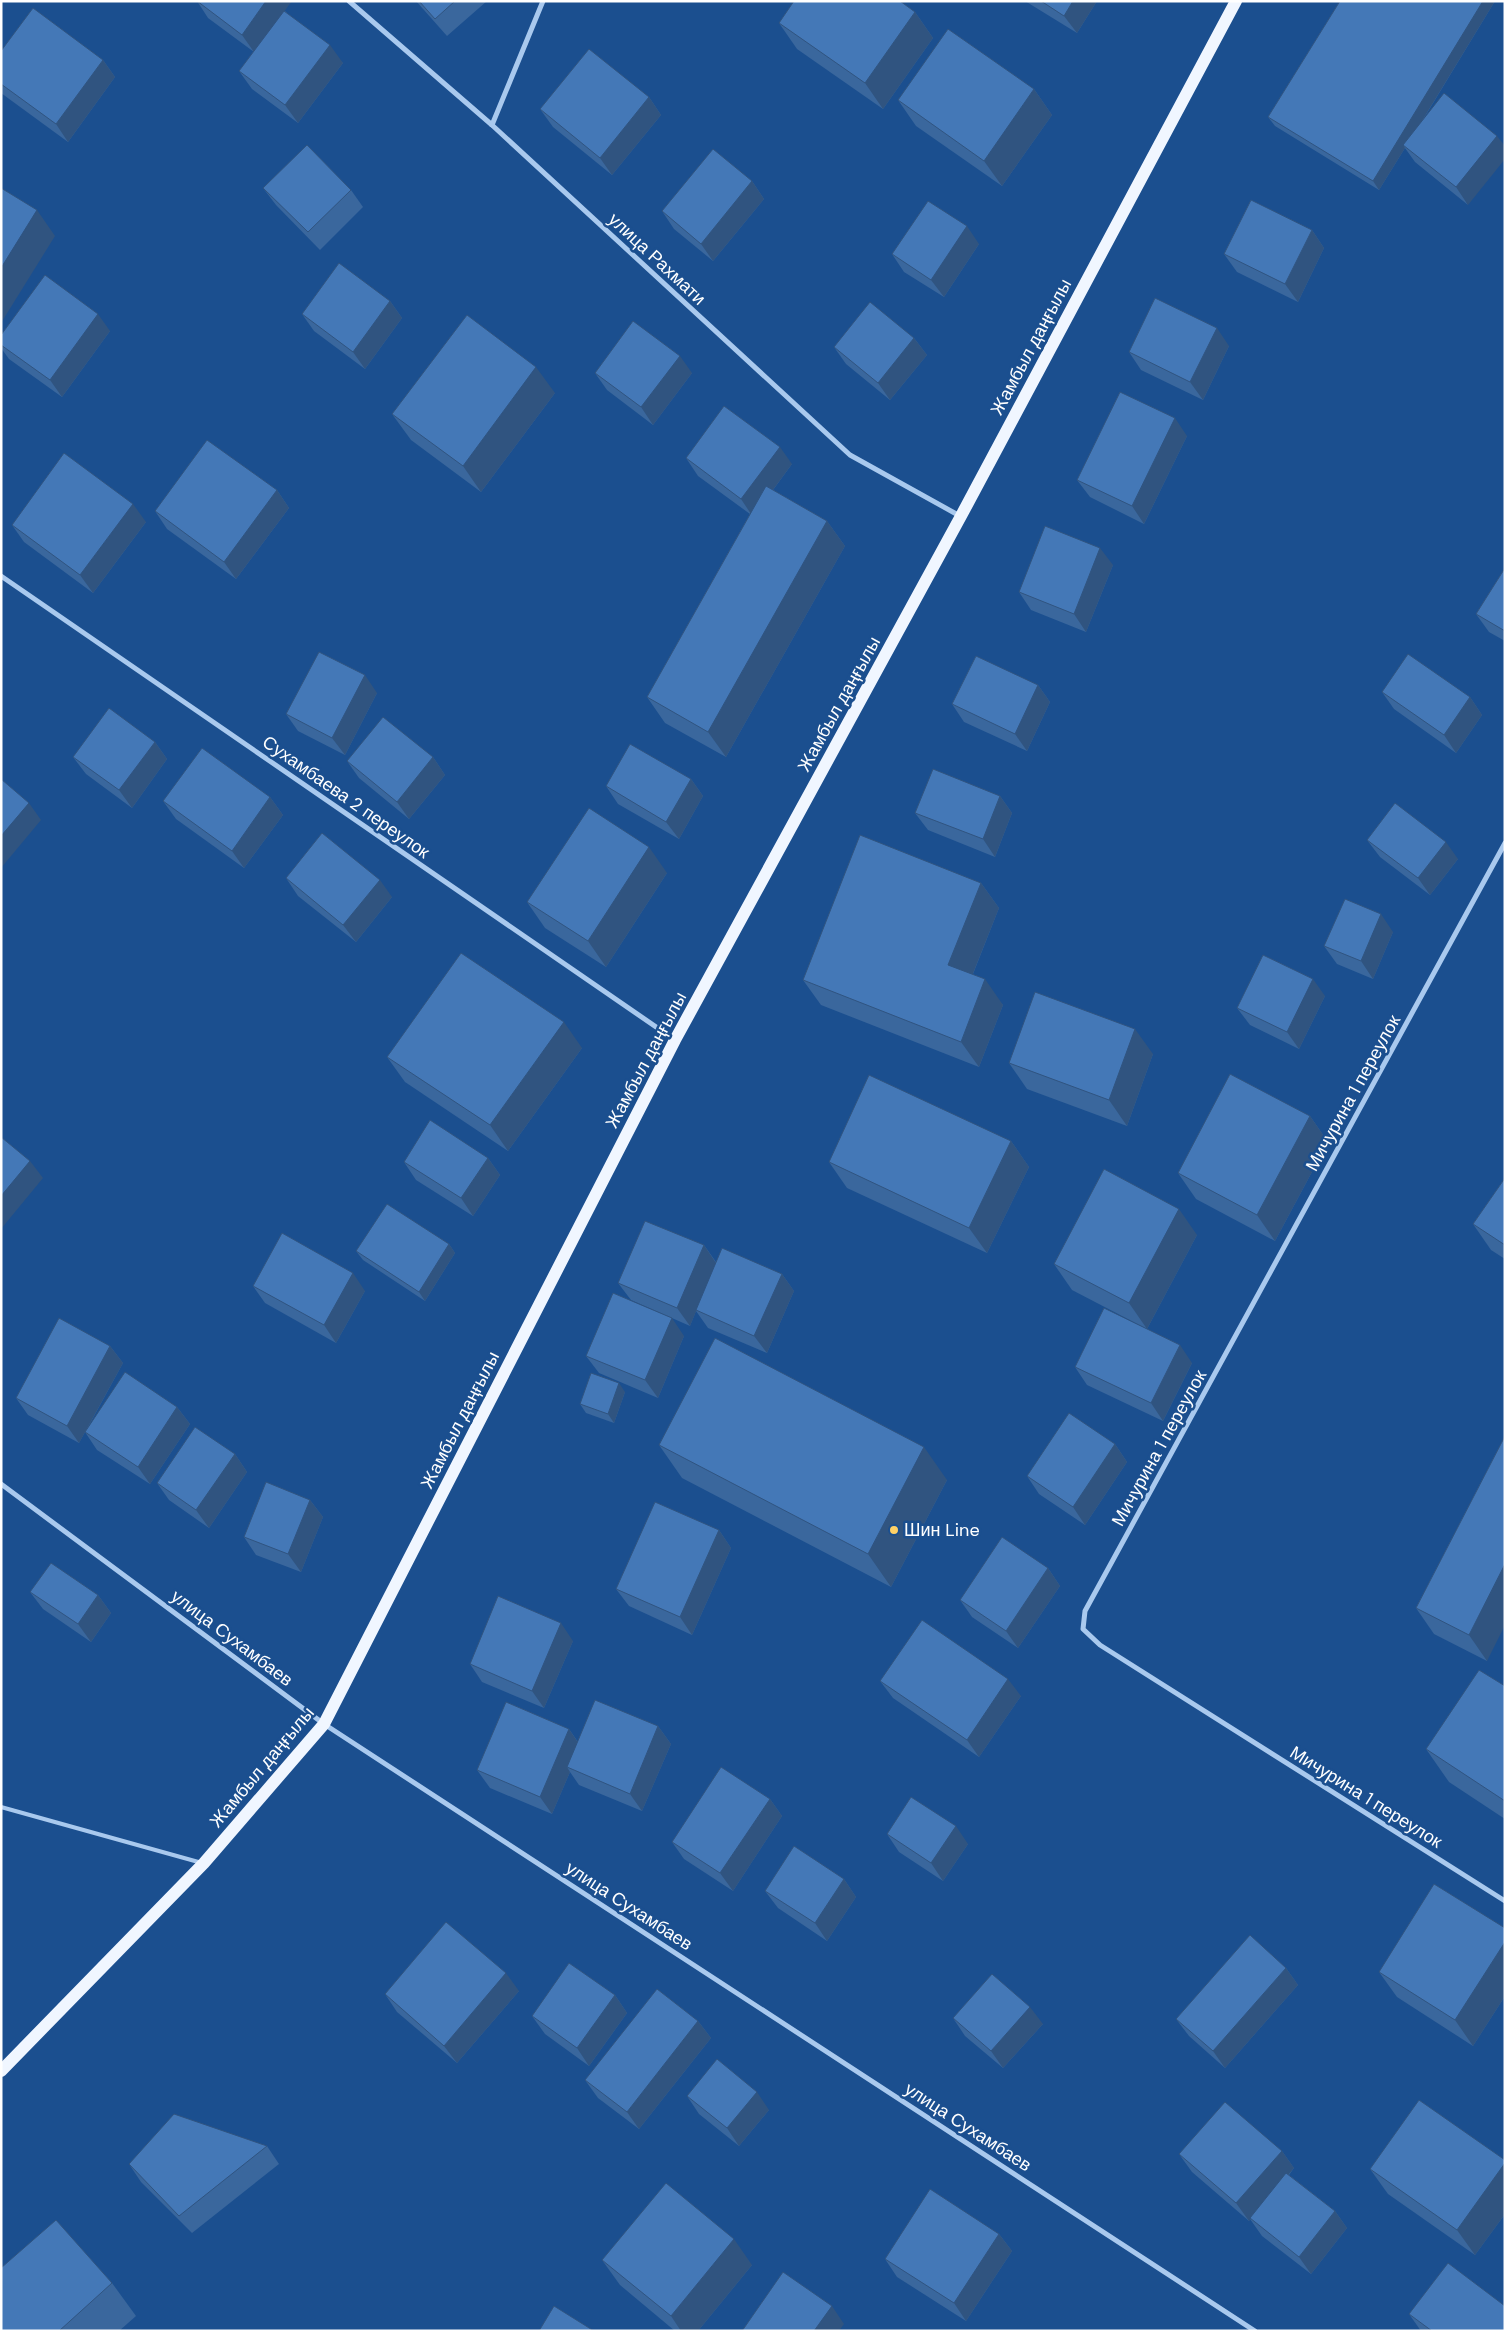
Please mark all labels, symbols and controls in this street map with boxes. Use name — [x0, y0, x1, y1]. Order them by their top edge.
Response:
street label: улица Рахмати — [603, 208, 711, 310]
street label: Жамбыл даңғылы — [985, 275, 1077, 419]
street label: Жамбыл даңғылы — [792, 632, 886, 776]
street label: Сухамбаева 2 переулок — [258, 730, 434, 864]
street label: Жамбыл даңғылы — [600, 988, 692, 1132]
street label: Мичурина 1 переулок — [1300, 1010, 1406, 1175]
street label: Жамбыл даңғылы — [415, 1347, 505, 1493]
street label: Мичурина 1 переулок — [1106, 1365, 1212, 1530]
place label: Шин Line — [904, 1518, 980, 1542]
marker: Шин Line — [888, 1524, 900, 1536]
street label: улица Сухамбаев — [166, 1584, 298, 1692]
street label: Жамбыл даңғылы — [204, 1701, 320, 1833]
street label: Мичурина 1 переулок — [1285, 1740, 1447, 1854]
street label: улица Сухамбаев — [561, 1856, 697, 1956]
street label: улица Сухамбаев — [900, 2077, 1036, 2177]

